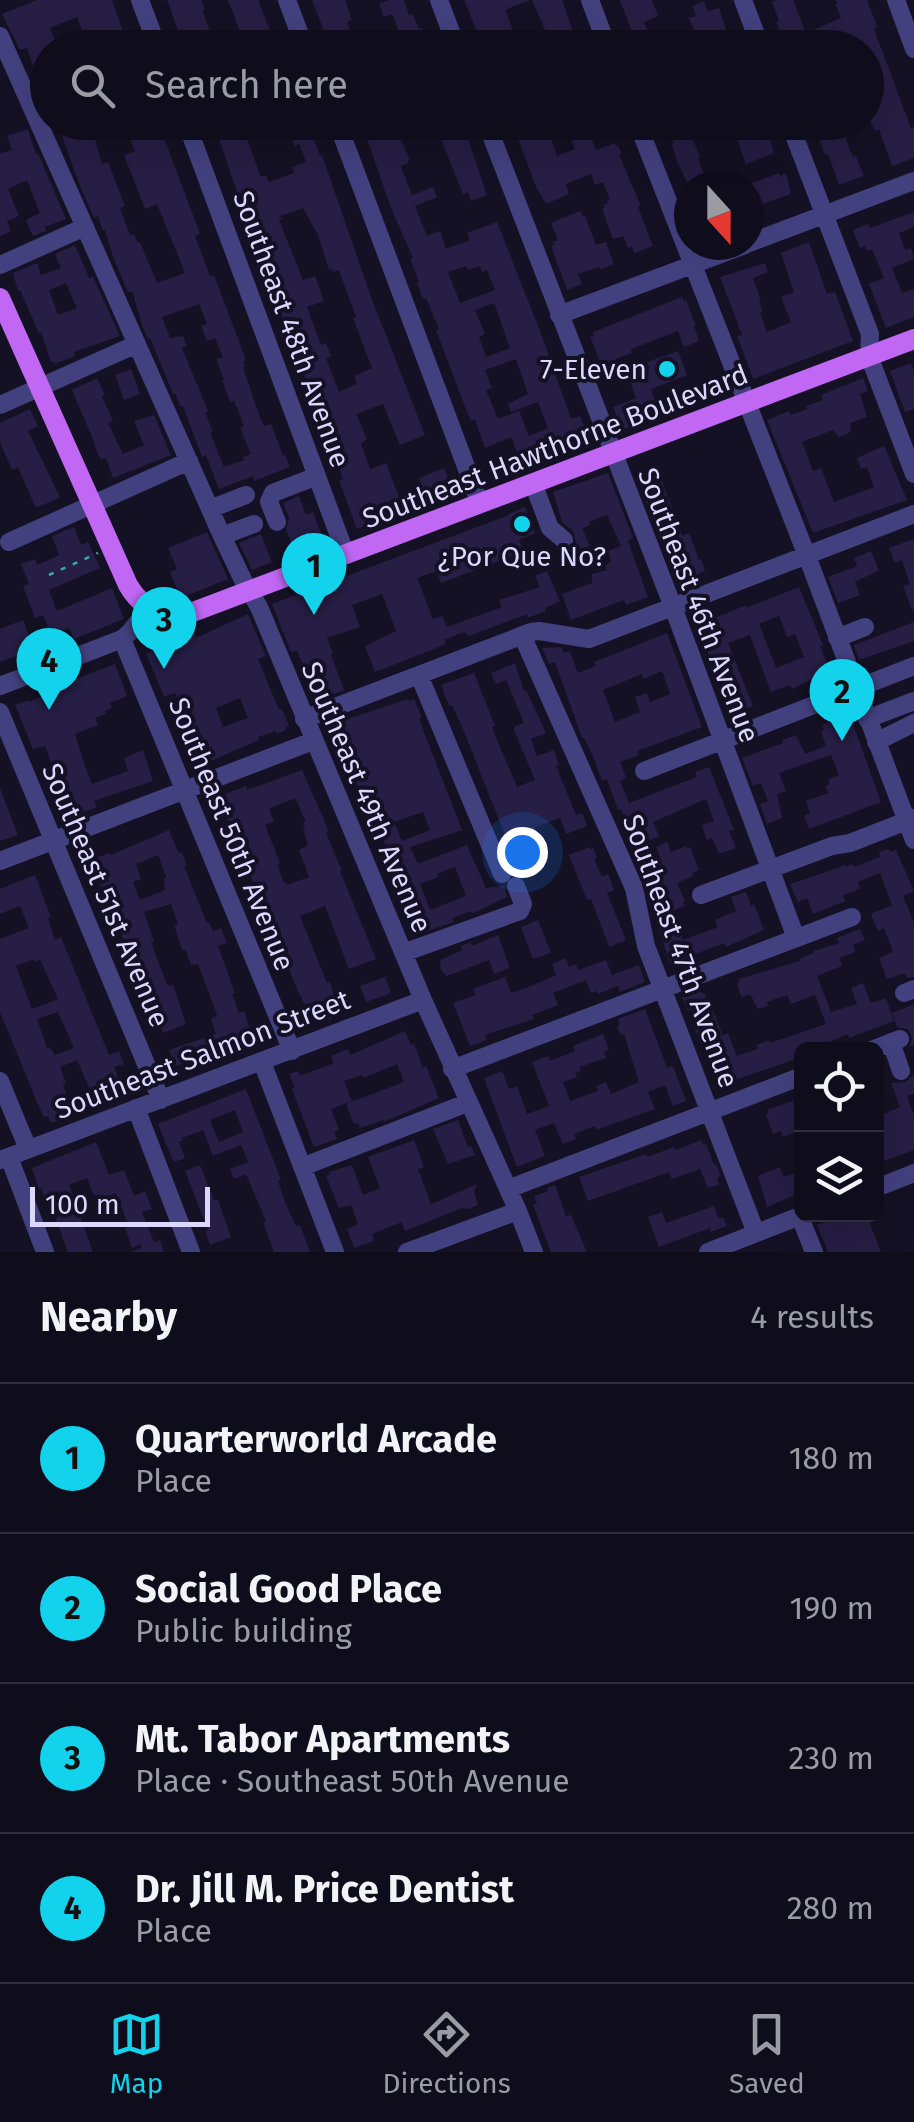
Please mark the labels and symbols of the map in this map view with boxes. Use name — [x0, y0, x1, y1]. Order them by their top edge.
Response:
north arrow — [674, 170, 764, 260]
street label: Southeast 48th Avenue — [226, 186, 357, 472]
place label: 7-Eleven — [540, 353, 647, 386]
street label: Southeast Hawthorne Boulevard — [358, 358, 753, 535]
marker: 7-Eleven — [656, 358, 678, 380]
street label: Southeast 46th Avenue — [631, 463, 766, 747]
marker: ¿Por Que No? — [511, 513, 533, 535]
pin: 1 — [282, 532, 346, 615]
place label: ¿Por Que No? — [438, 540, 606, 573]
pin: 3 — [132, 586, 196, 669]
pin: 4 — [17, 628, 82, 710]
street label: Southeast 49th Avenue — [295, 657, 439, 938]
pin: 2 — [810, 658, 874, 741]
street label: Southeast 50th Avenue — [162, 693, 301, 975]
street label: Southeast 51st Avenue — [35, 758, 176, 1032]
street label: Southeast 47th Avenue — [616, 810, 745, 1092]
your location — [497, 827, 548, 878]
street label: Southeast Salmon Street — [50, 983, 355, 1126]
scale bar — [30, 1182, 210, 1226]

